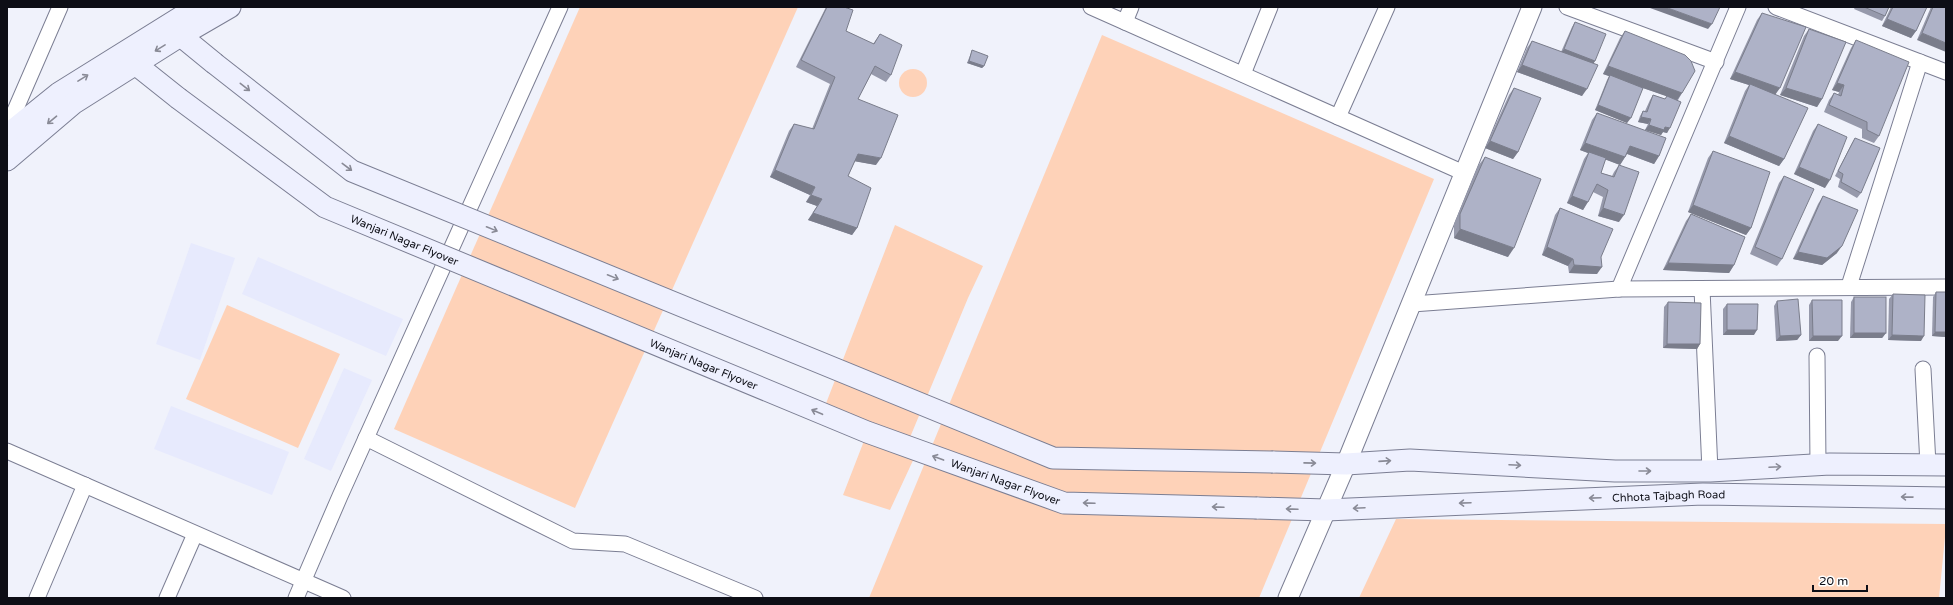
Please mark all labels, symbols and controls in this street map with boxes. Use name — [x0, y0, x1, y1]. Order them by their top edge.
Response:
one-way arrow — [155, 44, 166, 52]
one-way arrow — [77, 74, 88, 82]
one-way arrow — [239, 82, 250, 91]
one-way arrow — [47, 116, 58, 125]
one-way arrow — [342, 162, 353, 171]
street label: Wanjari Nagar Flyover — [348, 212, 461, 268]
one-way arrow — [486, 225, 498, 233]
one-way arrow — [607, 273, 619, 281]
street label: Wanjari Nagar Flyover — [648, 336, 760, 393]
one-way arrow — [811, 407, 823, 415]
one-way arrow — [932, 454, 945, 461]
street label: Wanjari Nagar Flyover — [949, 456, 1063, 508]
one-way arrow — [1378, 458, 1391, 465]
one-way arrow — [1303, 460, 1316, 467]
one-way arrow — [1508, 461, 1521, 469]
one-way arrow — [1768, 463, 1781, 471]
one-way arrow — [1638, 467, 1651, 475]
street label: Chhota Tajbagh Road — [1612, 487, 1725, 504]
one-way arrow — [1901, 493, 1914, 501]
one-way arrow — [1589, 494, 1602, 502]
one-way arrow — [1083, 499, 1096, 507]
one-way arrow — [1459, 499, 1472, 507]
one-way arrow — [1212, 503, 1225, 511]
one-way arrow — [1353, 504, 1366, 511]
one-way arrow — [1286, 505, 1299, 512]
scale bar — [1813, 567, 1867, 593]
text: 20 m — [1819, 574, 1848, 588]

